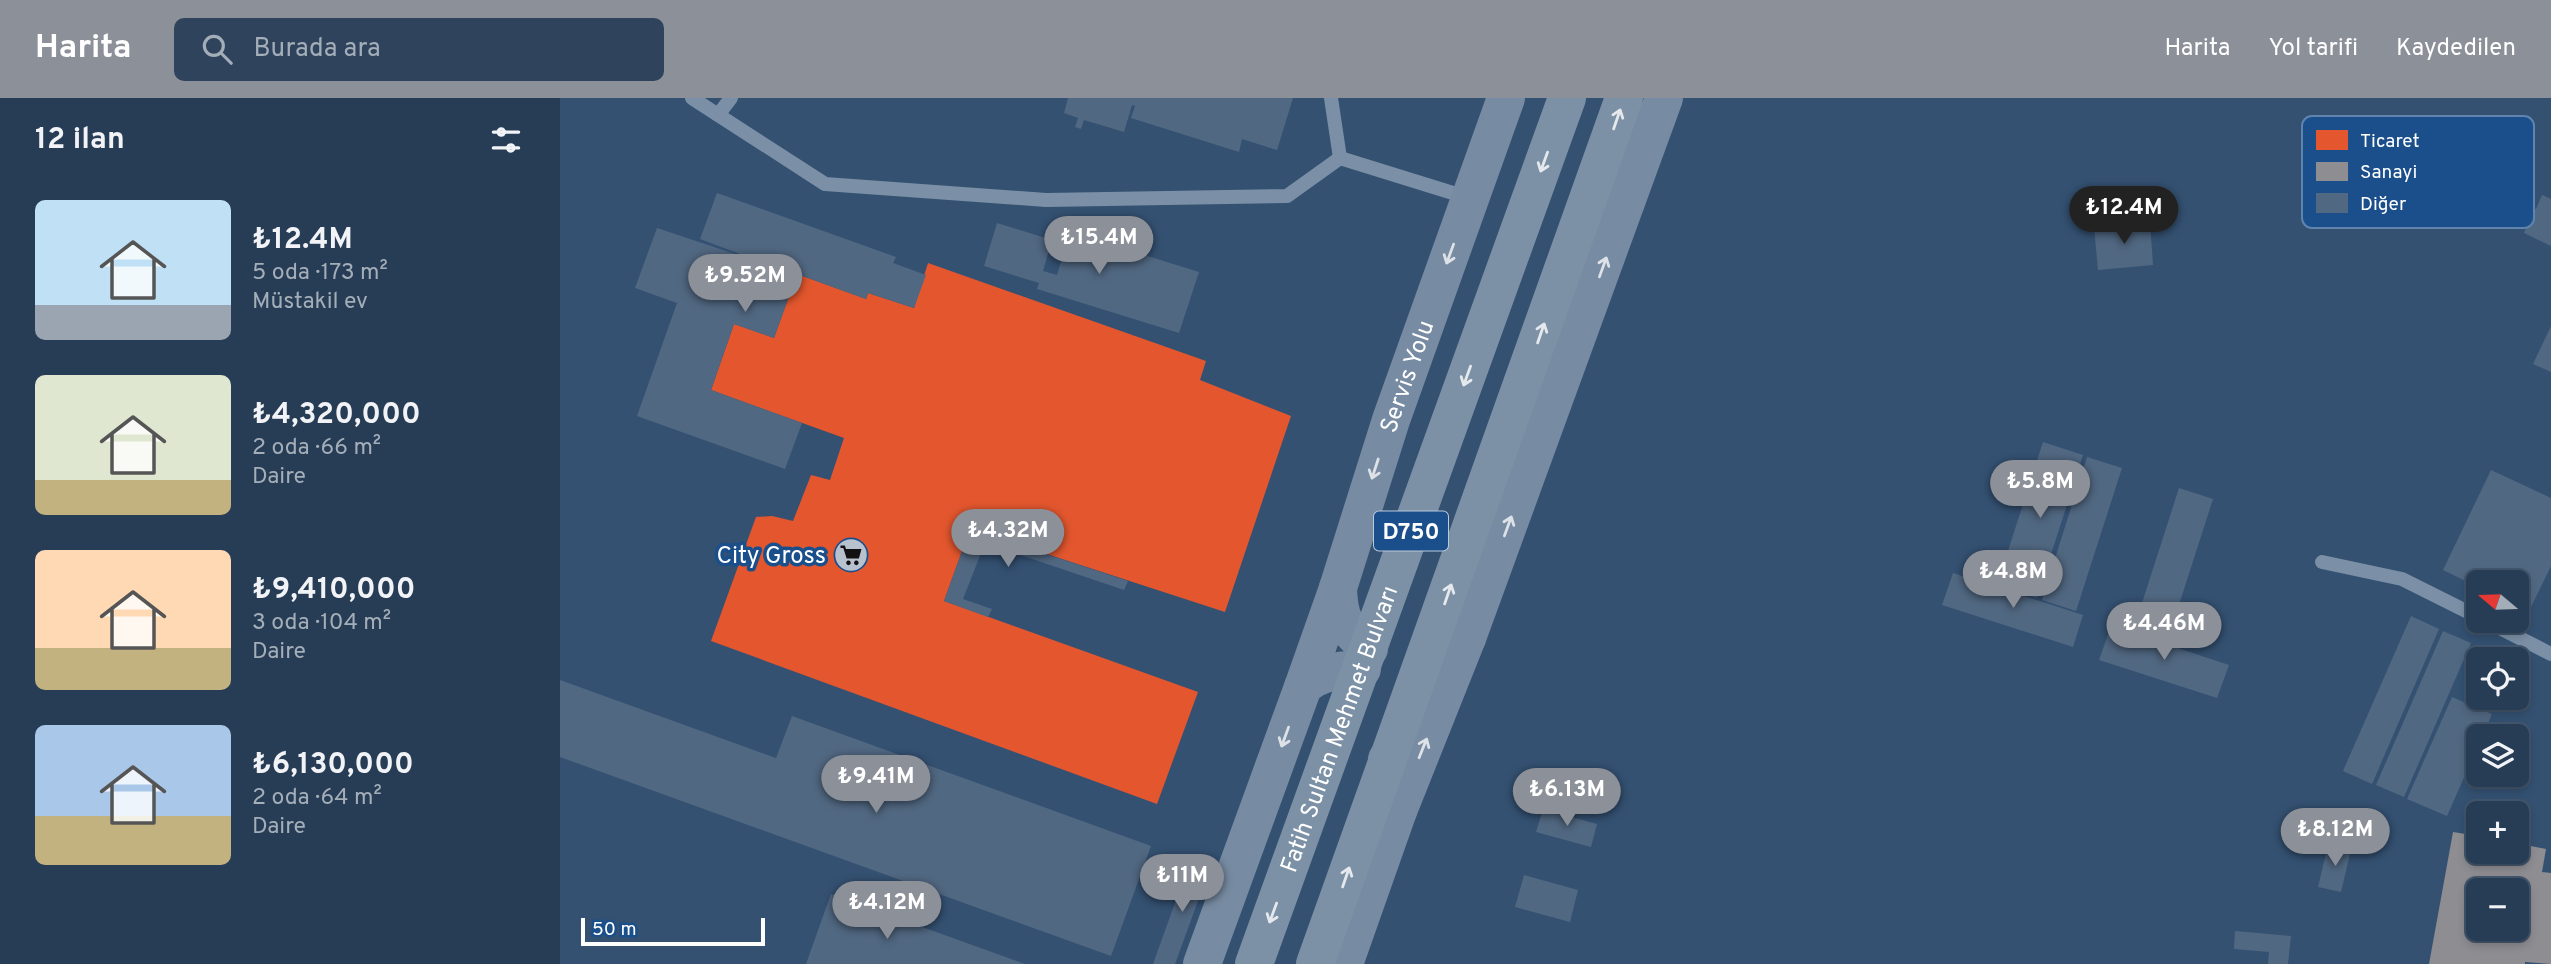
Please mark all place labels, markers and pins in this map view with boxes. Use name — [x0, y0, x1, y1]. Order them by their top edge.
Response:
pin: ₺12.4M — [2067, 186, 2181, 246]
pin: ₺15.4M — [1042, 216, 1156, 276]
pin: ₺9.52M — [688, 254, 802, 314]
pin: ₺5.8M — [1991, 460, 2089, 520]
pin: ₺4.32M — [951, 510, 1065, 569]
supermarket icon: City Gross — [832, 536, 870, 574]
place label: City Gross — [716, 542, 826, 572]
pin: ₺4.8M — [1964, 550, 2062, 610]
pin: ₺4.46M — [2107, 602, 2221, 662]
pin: ₺9.41M — [819, 756, 933, 815]
pin: ₺6.13M — [1510, 768, 1624, 828]
pin: ₺8.12M — [2278, 808, 2392, 868]
pin: ₺11M — [1141, 854, 1223, 914]
pin: ₺4.12M — [830, 882, 944, 941]

